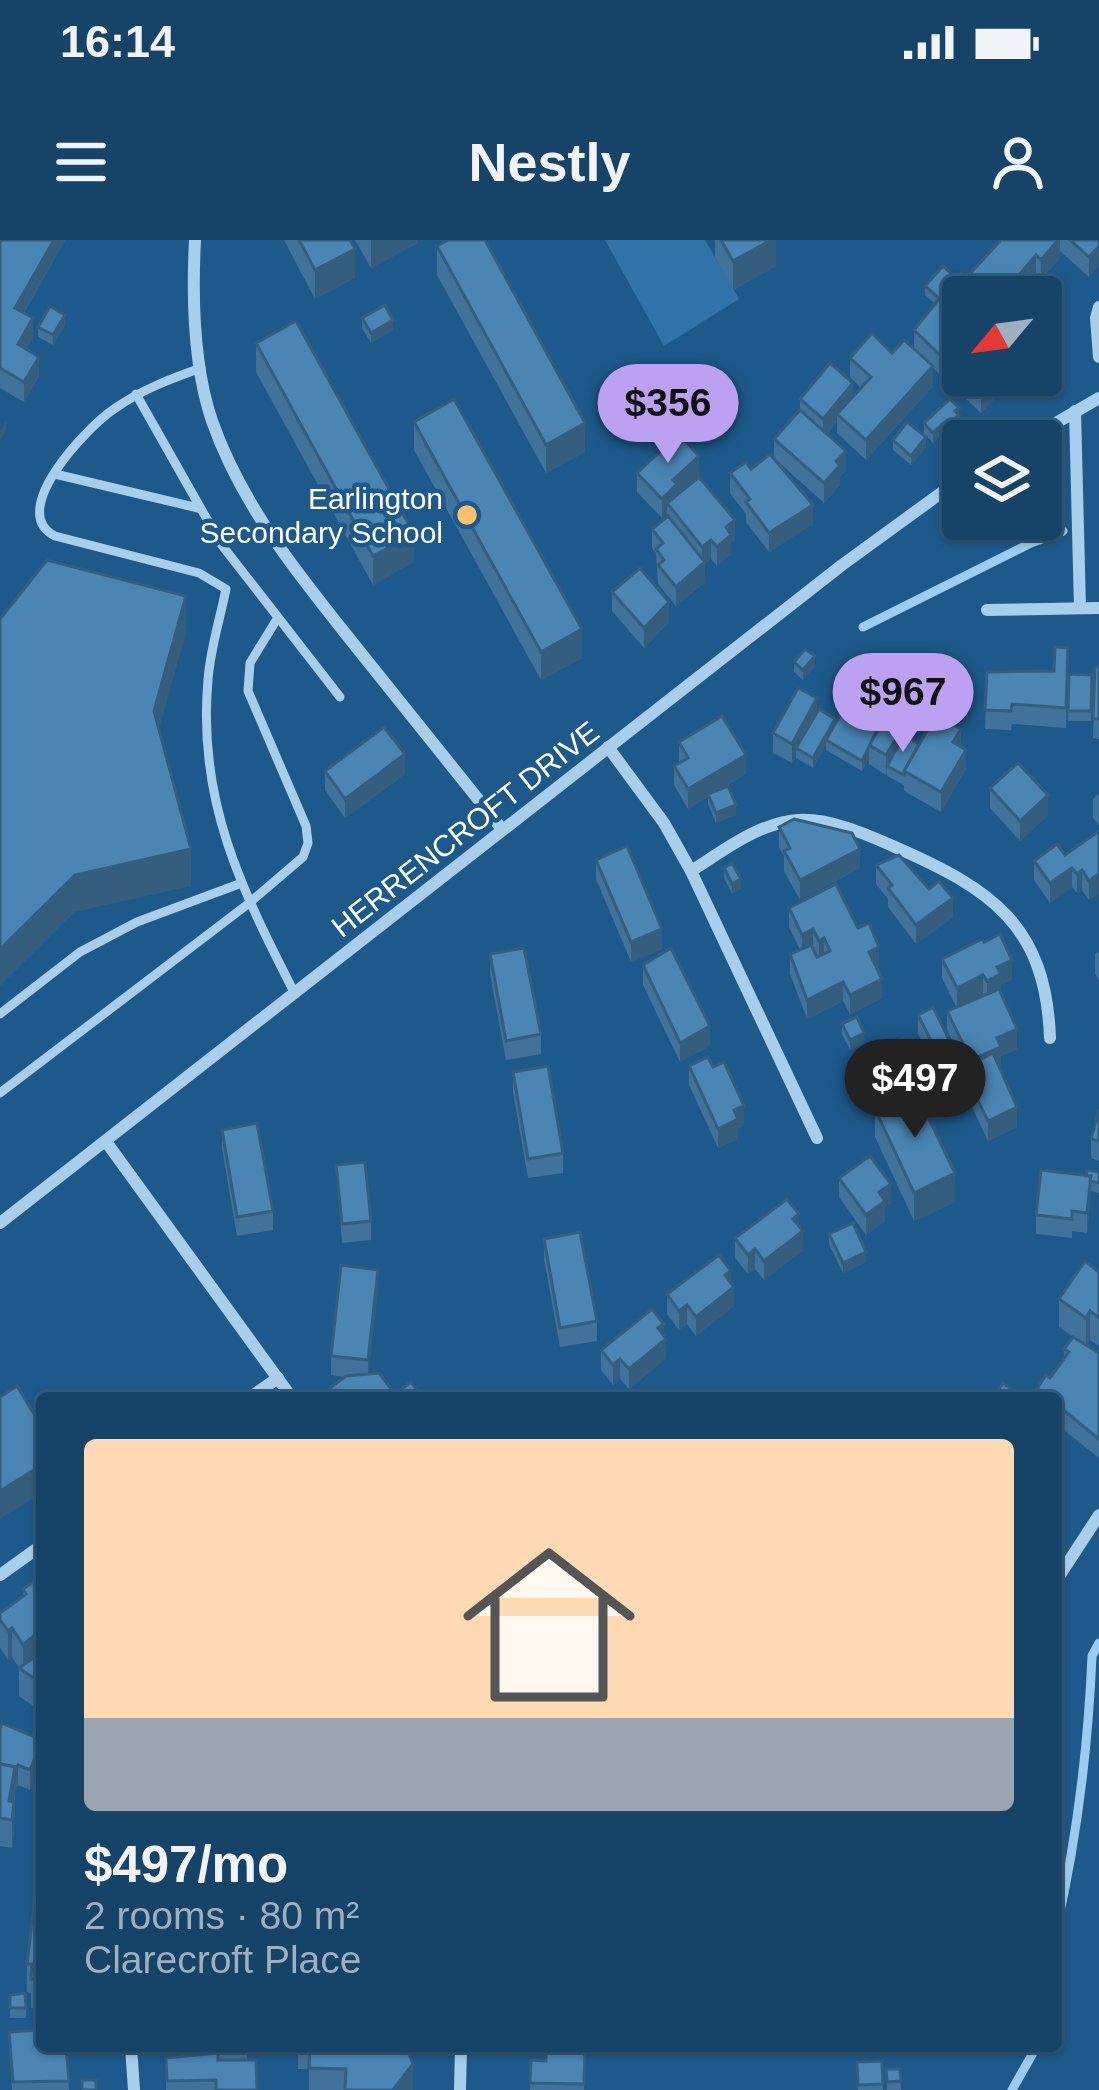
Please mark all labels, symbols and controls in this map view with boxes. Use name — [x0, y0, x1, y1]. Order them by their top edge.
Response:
text: 16:14 — [60, 16, 175, 67]
icon: menu — [48, 129, 114, 195]
icon: person — [985, 129, 1051, 195]
text: Nestly — [468, 132, 631, 192]
north arrow — [942, 276, 1062, 396]
map controls — [942, 276, 1062, 540]
pin: $356 — [597, 364, 739, 466]
text: $356 — [625, 381, 711, 424]
button: layers — [942, 420, 1062, 540]
place label: Earlington Secondary School — [200, 482, 443, 549]
marker: Earlington Secondary School — [454, 502, 480, 528]
pin: $967 — [832, 653, 974, 755]
text: $967 — [860, 670, 946, 713]
street label: HERRENCROFT DRIVE — [325, 715, 605, 943]
pin: $497 — [844, 1039, 986, 1141]
text: $497 — [872, 1056, 958, 1099]
icon: home — [441, 1517, 657, 1733]
text: $497/mo — [84, 1836, 288, 1893]
text: 2 rooms · 80 m² — [84, 1894, 359, 1937]
text: Clarecroft Place — [84, 1938, 361, 1981]

